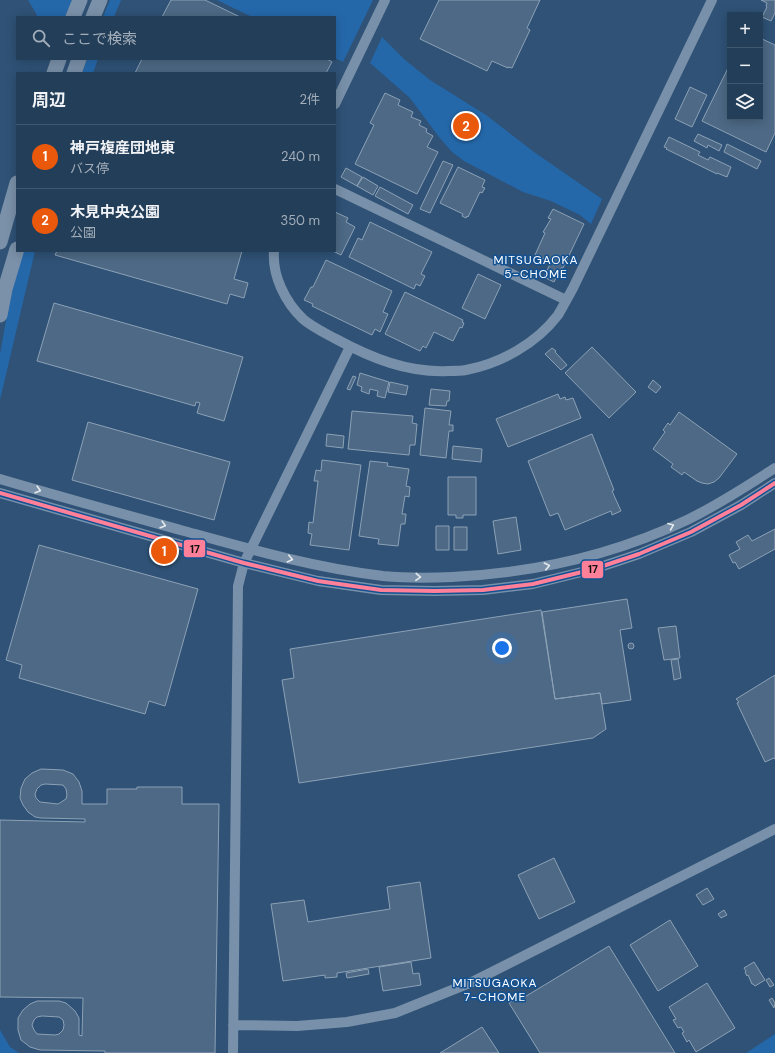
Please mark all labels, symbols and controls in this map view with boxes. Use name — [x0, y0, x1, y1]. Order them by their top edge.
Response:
map controls — [727, 12, 763, 120]
button: + — [727, 12, 763, 48]
search box — [16, 16, 336, 60]
icon: search — [30, 27, 52, 49]
text: ここで検索 — [62, 29, 137, 49]
button: − — [727, 48, 763, 84]
button: layers — [727, 84, 763, 120]
text: 周辺 — [32, 89, 66, 111]
text: 2件 — [300, 91, 320, 108]
pin: 2 — [453, 111, 479, 141]
text: 神戸複産団地東 — [70, 138, 175, 158]
text: 1 — [43, 148, 47, 165]
text: 240 m — [281, 148, 320, 165]
text: バス停 — [70, 160, 109, 177]
text: 木見中央公園 — [70, 202, 160, 222]
text: 2 — [41, 212, 49, 229]
text: 350 m — [280, 212, 320, 229]
text: 公園 — [70, 224, 96, 241]
district label: MITSUGAOKA 5-CHOME — [493, 252, 579, 282]
one-way arrow — [34, 485, 41, 494]
one-way arrow — [159, 520, 166, 529]
one-way arrow — [667, 523, 674, 531]
pin: 1 — [151, 536, 177, 566]
line badge: 17 — [183, 539, 206, 558]
text: 17 — [190, 542, 200, 556]
one-way arrow — [286, 554, 293, 562]
line badge: 17 — [581, 560, 604, 579]
one-way arrow — [543, 562, 550, 571]
text: 17 — [588, 562, 598, 576]
one-way arrow — [415, 573, 421, 581]
your location — [492, 638, 512, 658]
district label: MITSUGAOKA 7-CHOME — [452, 975, 538, 1005]

